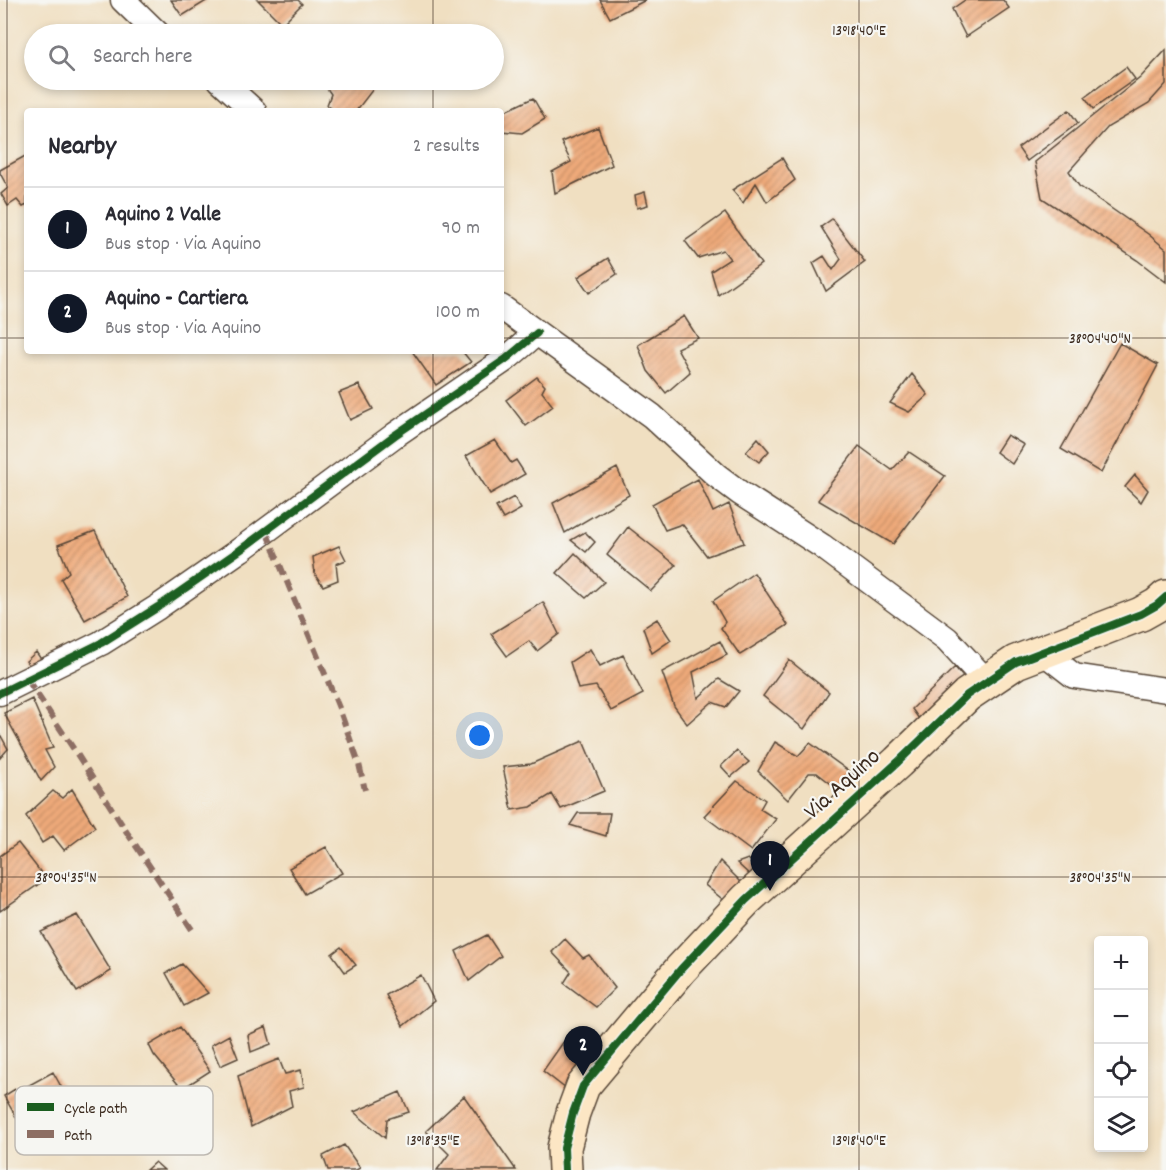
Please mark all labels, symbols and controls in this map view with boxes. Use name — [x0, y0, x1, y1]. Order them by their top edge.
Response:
text: 13°18'40"E — [832, 21, 886, 43]
search box — [24, 24, 504, 90]
icon: search — [45, 41, 78, 74]
text: Search here — [93, 42, 192, 73]
text: Nearby — [48, 129, 116, 166]
text: 2 results — [413, 133, 480, 161]
text: Aquino 2 Valle — [105, 200, 221, 231]
text: 1 — [65, 215, 70, 243]
text: 90 m — [442, 215, 480, 243]
text: Bus stop · Via Aquino — [105, 231, 261, 259]
text: Aquino - Cartiera — [105, 284, 248, 315]
text: 2 — [63, 299, 72, 327]
text: 100 m — [436, 299, 480, 327]
text: Bus stop · Via Aquino — [105, 315, 261, 343]
text: 38°04'40"N — [1069, 329, 1131, 351]
your location — [465, 721, 494, 750]
street label: Via Aquino — [797, 741, 889, 829]
pin: 1 — [750, 842, 790, 891]
text: 38°04'35"N — [35, 868, 97, 890]
text: 38°04'35"N — [1069, 868, 1131, 890]
map controls — [1094, 936, 1148, 1152]
button: + — [1094, 936, 1148, 990]
button: − — [1094, 990, 1148, 1044]
pin: 2 — [564, 1026, 602, 1076]
button: locate — [1094, 1044, 1148, 1098]
legend — [15, 1086, 213, 1155]
text: Cycle path — [64, 1098, 127, 1121]
button: layers — [1094, 1098, 1148, 1152]
text: Path — [64, 1125, 92, 1148]
text: 13°18'35"E — [407, 1131, 460, 1153]
text: 13°18'40"E — [832, 1131, 886, 1153]

